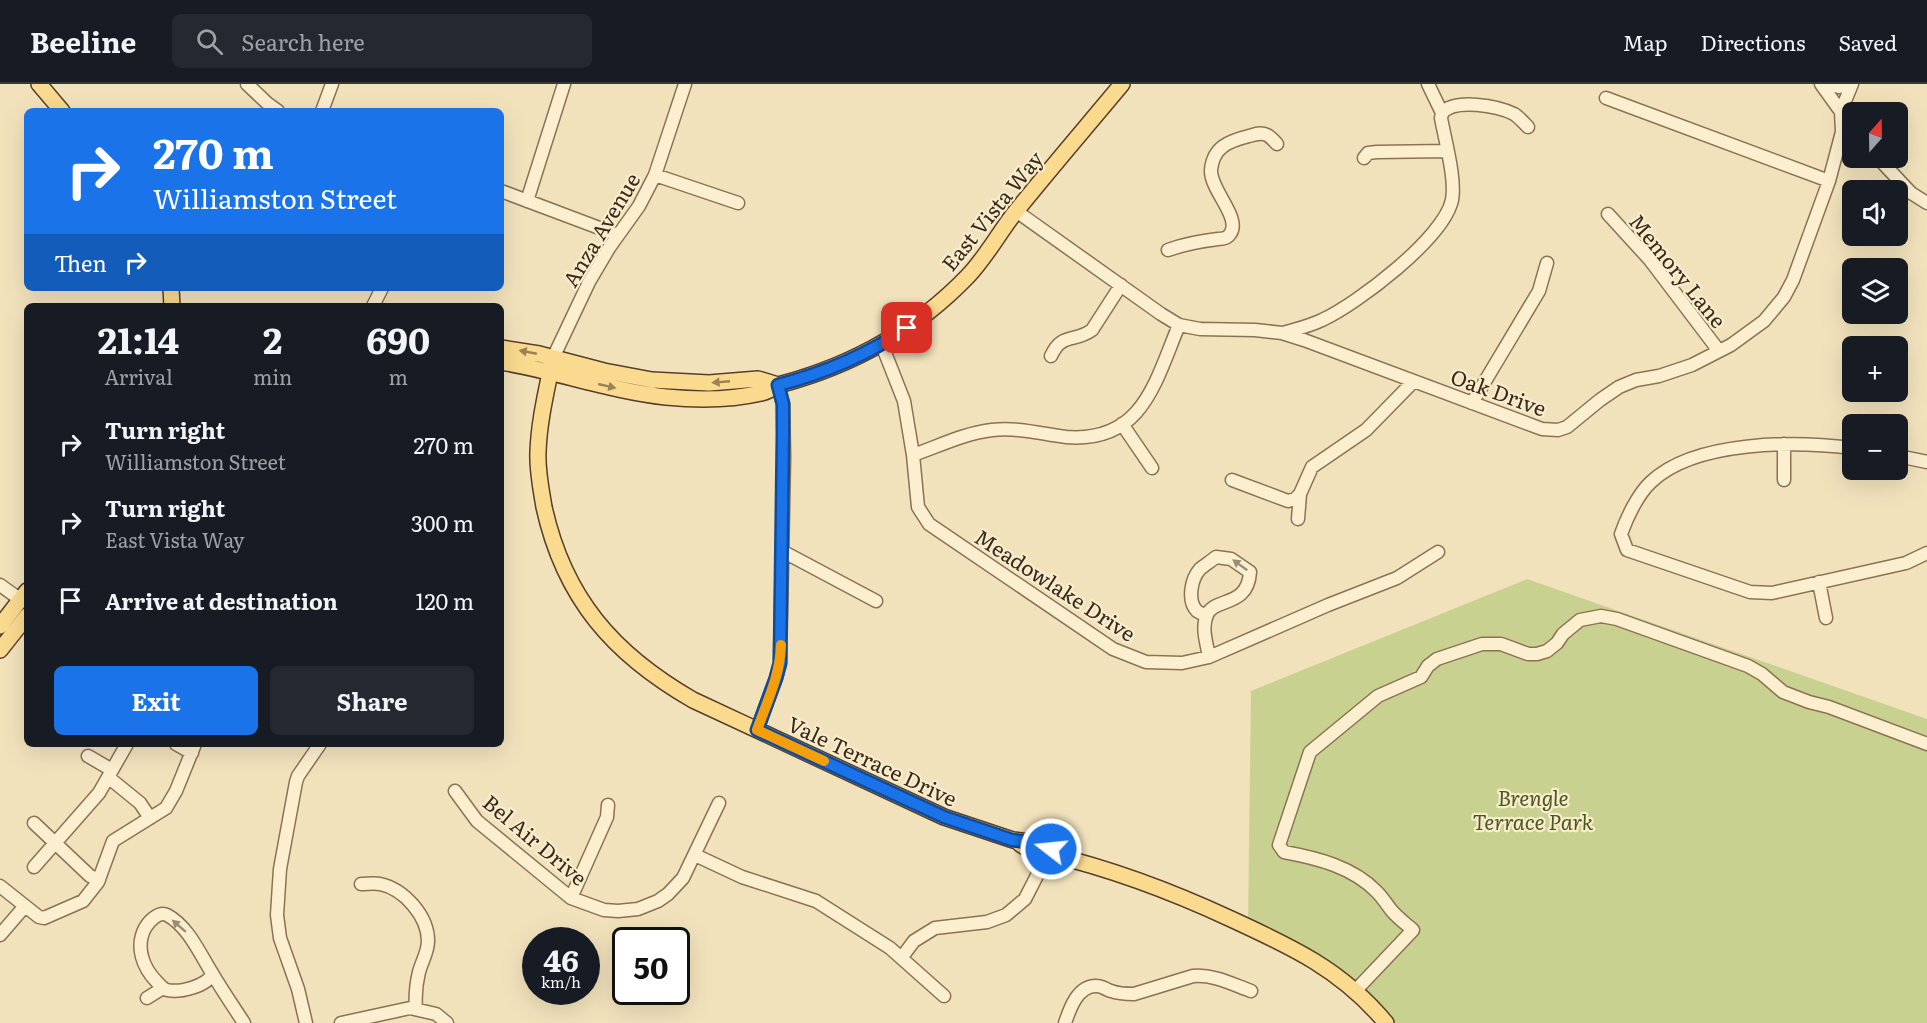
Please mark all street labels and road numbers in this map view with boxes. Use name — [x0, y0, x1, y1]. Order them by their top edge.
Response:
street label: East Vista Way — [933, 143, 1050, 277]
street label: Anza Avenue — [554, 166, 646, 292]
street label: Memory Lane — [1623, 206, 1735, 334]
street label: Oak Drive — [1447, 359, 1551, 423]
street label: Meadowlake Drive — [969, 520, 1143, 648]
street label: Vale Terrace Drive — [783, 707, 963, 813]
street label: Bel Air Drive — [477, 786, 595, 892]

